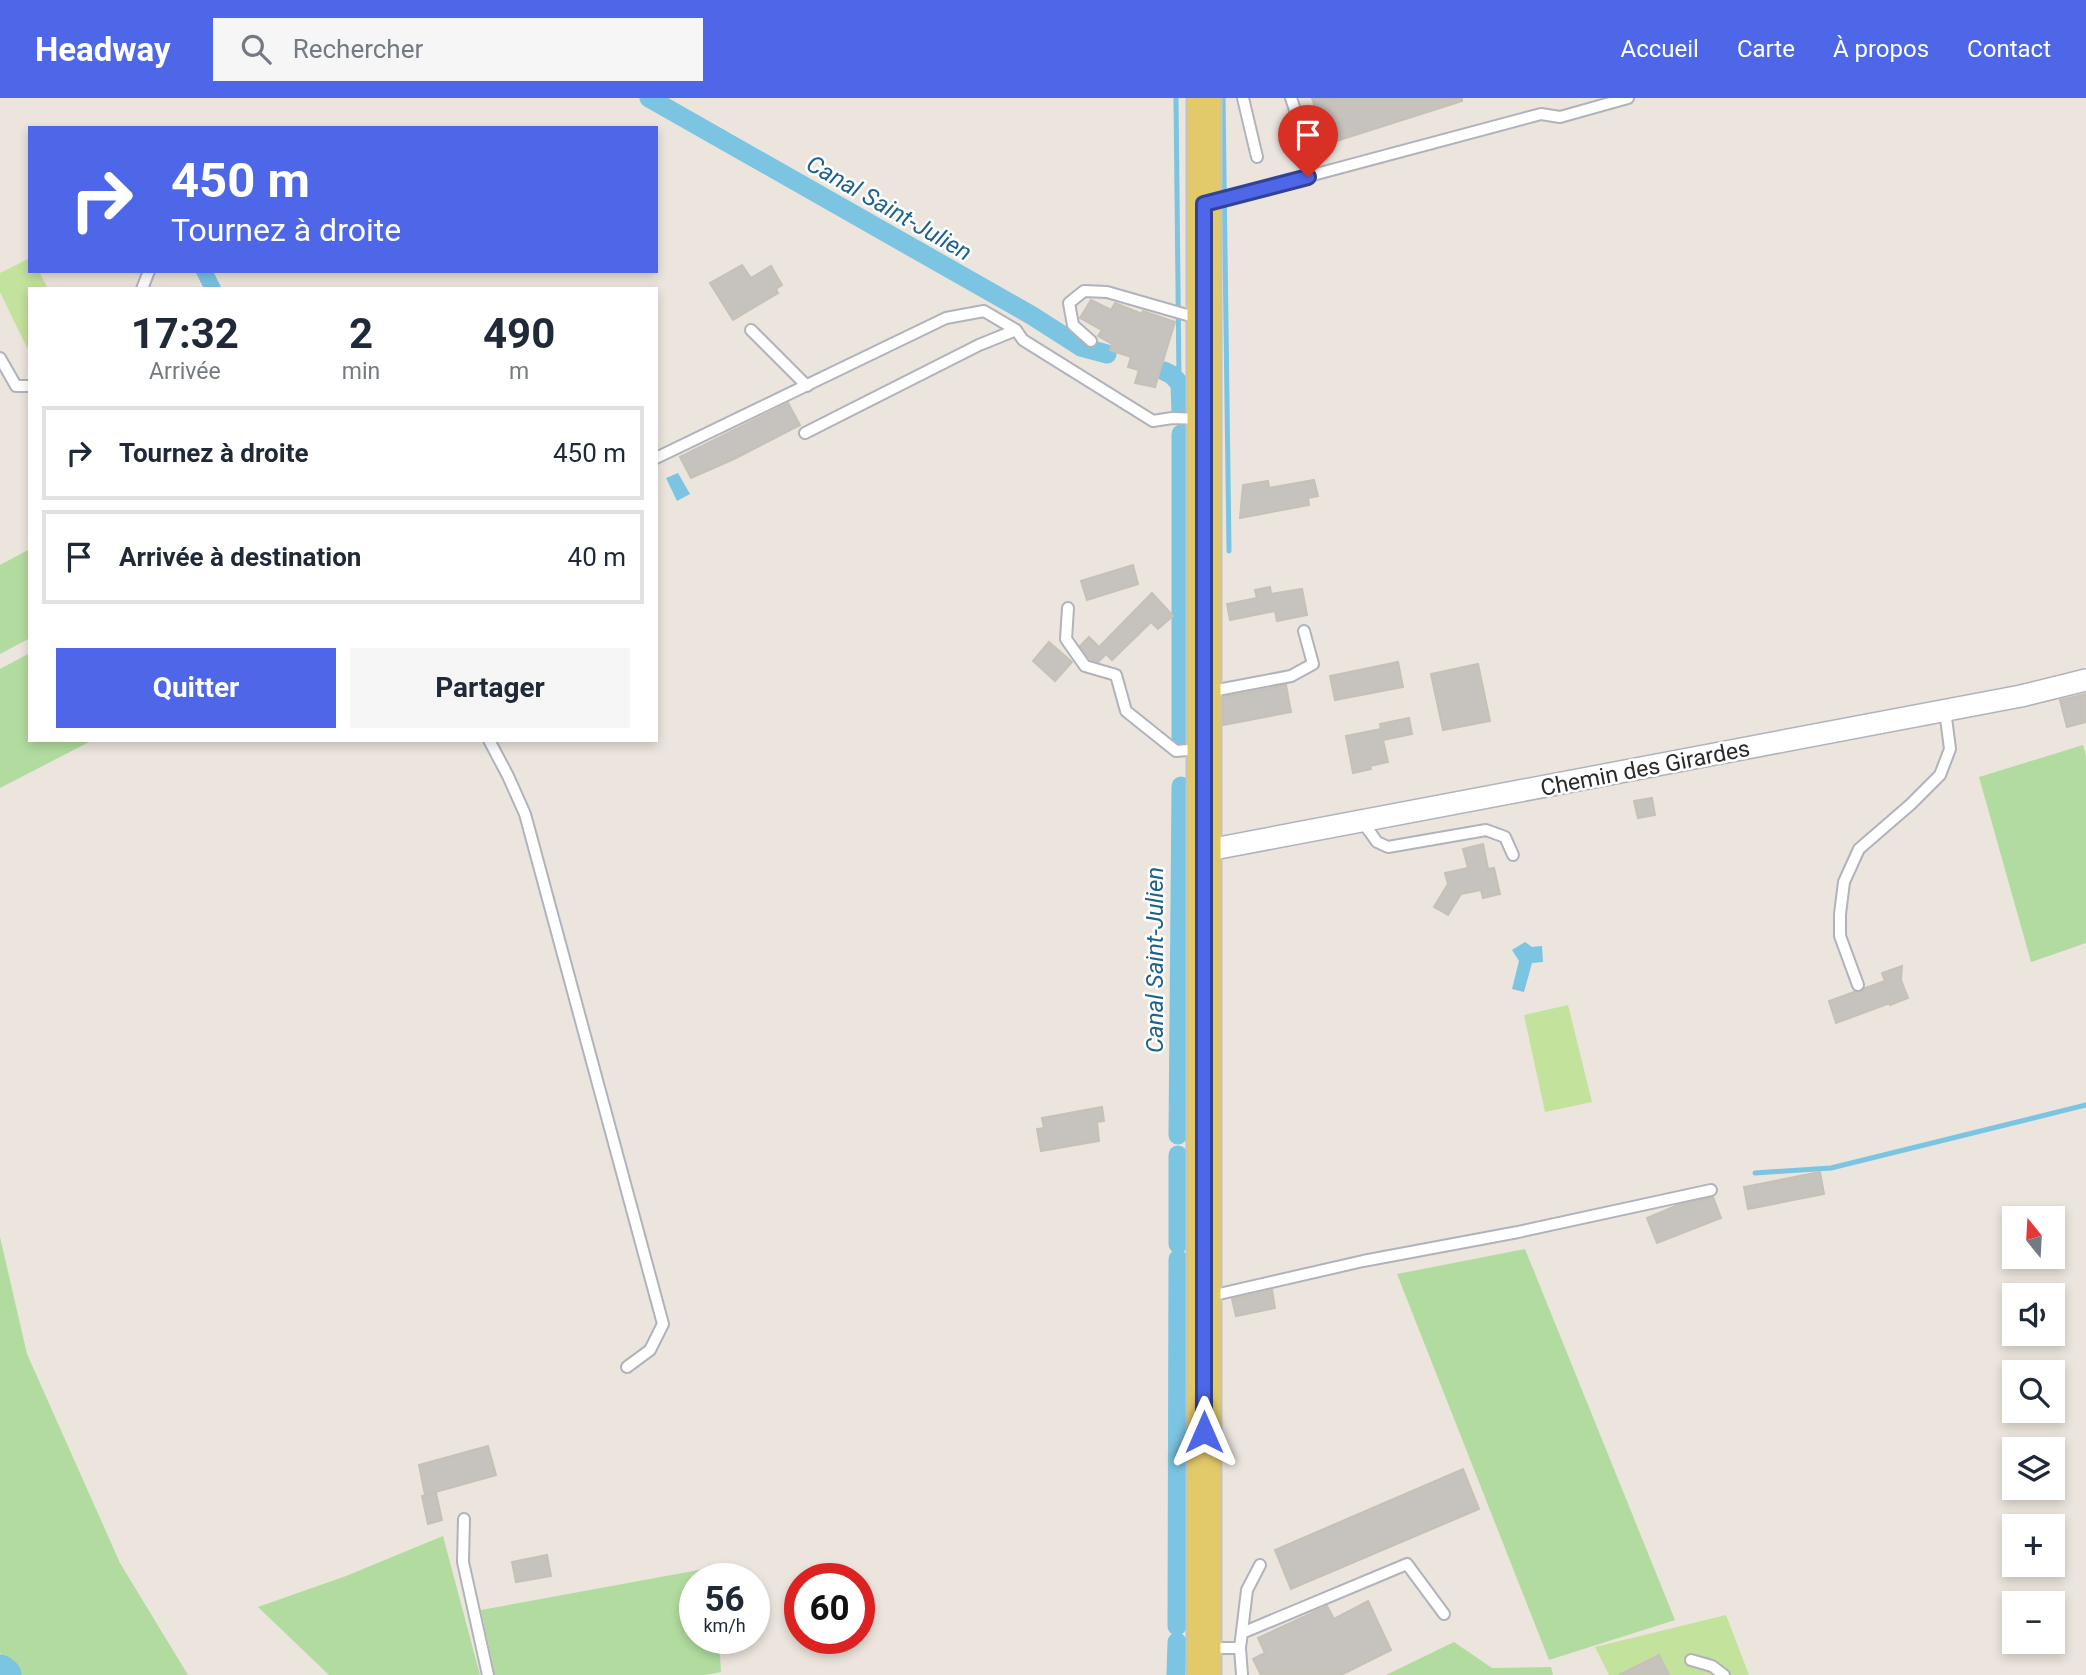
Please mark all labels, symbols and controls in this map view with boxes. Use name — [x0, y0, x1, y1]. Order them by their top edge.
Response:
search box — [213, 18, 703, 81]
text: Headway — [35, 30, 171, 69]
icon: search — [237, 30, 275, 68]
text: Rechercher — [293, 34, 423, 64]
text: Accueil — [1620, 35, 1699, 63]
text: Carte — [1737, 35, 1795, 63]
text: À propos — [1833, 35, 1929, 63]
text: Contact — [1967, 35, 2051, 63]
pin — [1278, 105, 1338, 177]
icon: arrive — [1289, 116, 1327, 154]
water label: Canal Saint-Julien — [801, 149, 977, 267]
text: 450 m — [171, 152, 310, 209]
icon: right — [56, 154, 147, 245]
text: Tournez à droite — [171, 211, 401, 249]
text: 17:32 — [131, 309, 239, 358]
text: 2 — [349, 309, 373, 358]
text: 490 — [483, 309, 555, 358]
text: Arrivée — [149, 358, 221, 385]
text: min — [342, 358, 380, 385]
text: m — [509, 358, 529, 385]
icon: right — [60, 434, 98, 472]
text: Tournez à droite — [119, 438, 309, 468]
text: 450 m — [553, 438, 626, 468]
icon: arrive — [60, 538, 98, 576]
text: Arrivée à destination — [119, 542, 361, 572]
text: 40 m — [568, 542, 626, 572]
button: Quitter — [56, 648, 336, 728]
button: Partager — [350, 648, 630, 728]
street label: Chemin des Girardes — [1538, 735, 1752, 802]
water label: Canal Saint-Julien — [1141, 867, 1169, 1053]
north arrow — [2002, 1206, 2065, 1269]
map controls — [2002, 1206, 2065, 1654]
button: sound — [2002, 1283, 2065, 1346]
button: search — [2002, 1360, 2065, 1423]
position arrow — [1167, 1395, 1241, 1469]
button: layers — [2002, 1437, 2065, 1500]
button: + — [2002, 1514, 2065, 1577]
speed limit sign: 60 — [784, 1563, 875, 1654]
text: 56 — [704, 1579, 745, 1620]
button: − — [2002, 1591, 2065, 1654]
text: km/h — [703, 1615, 746, 1636]

